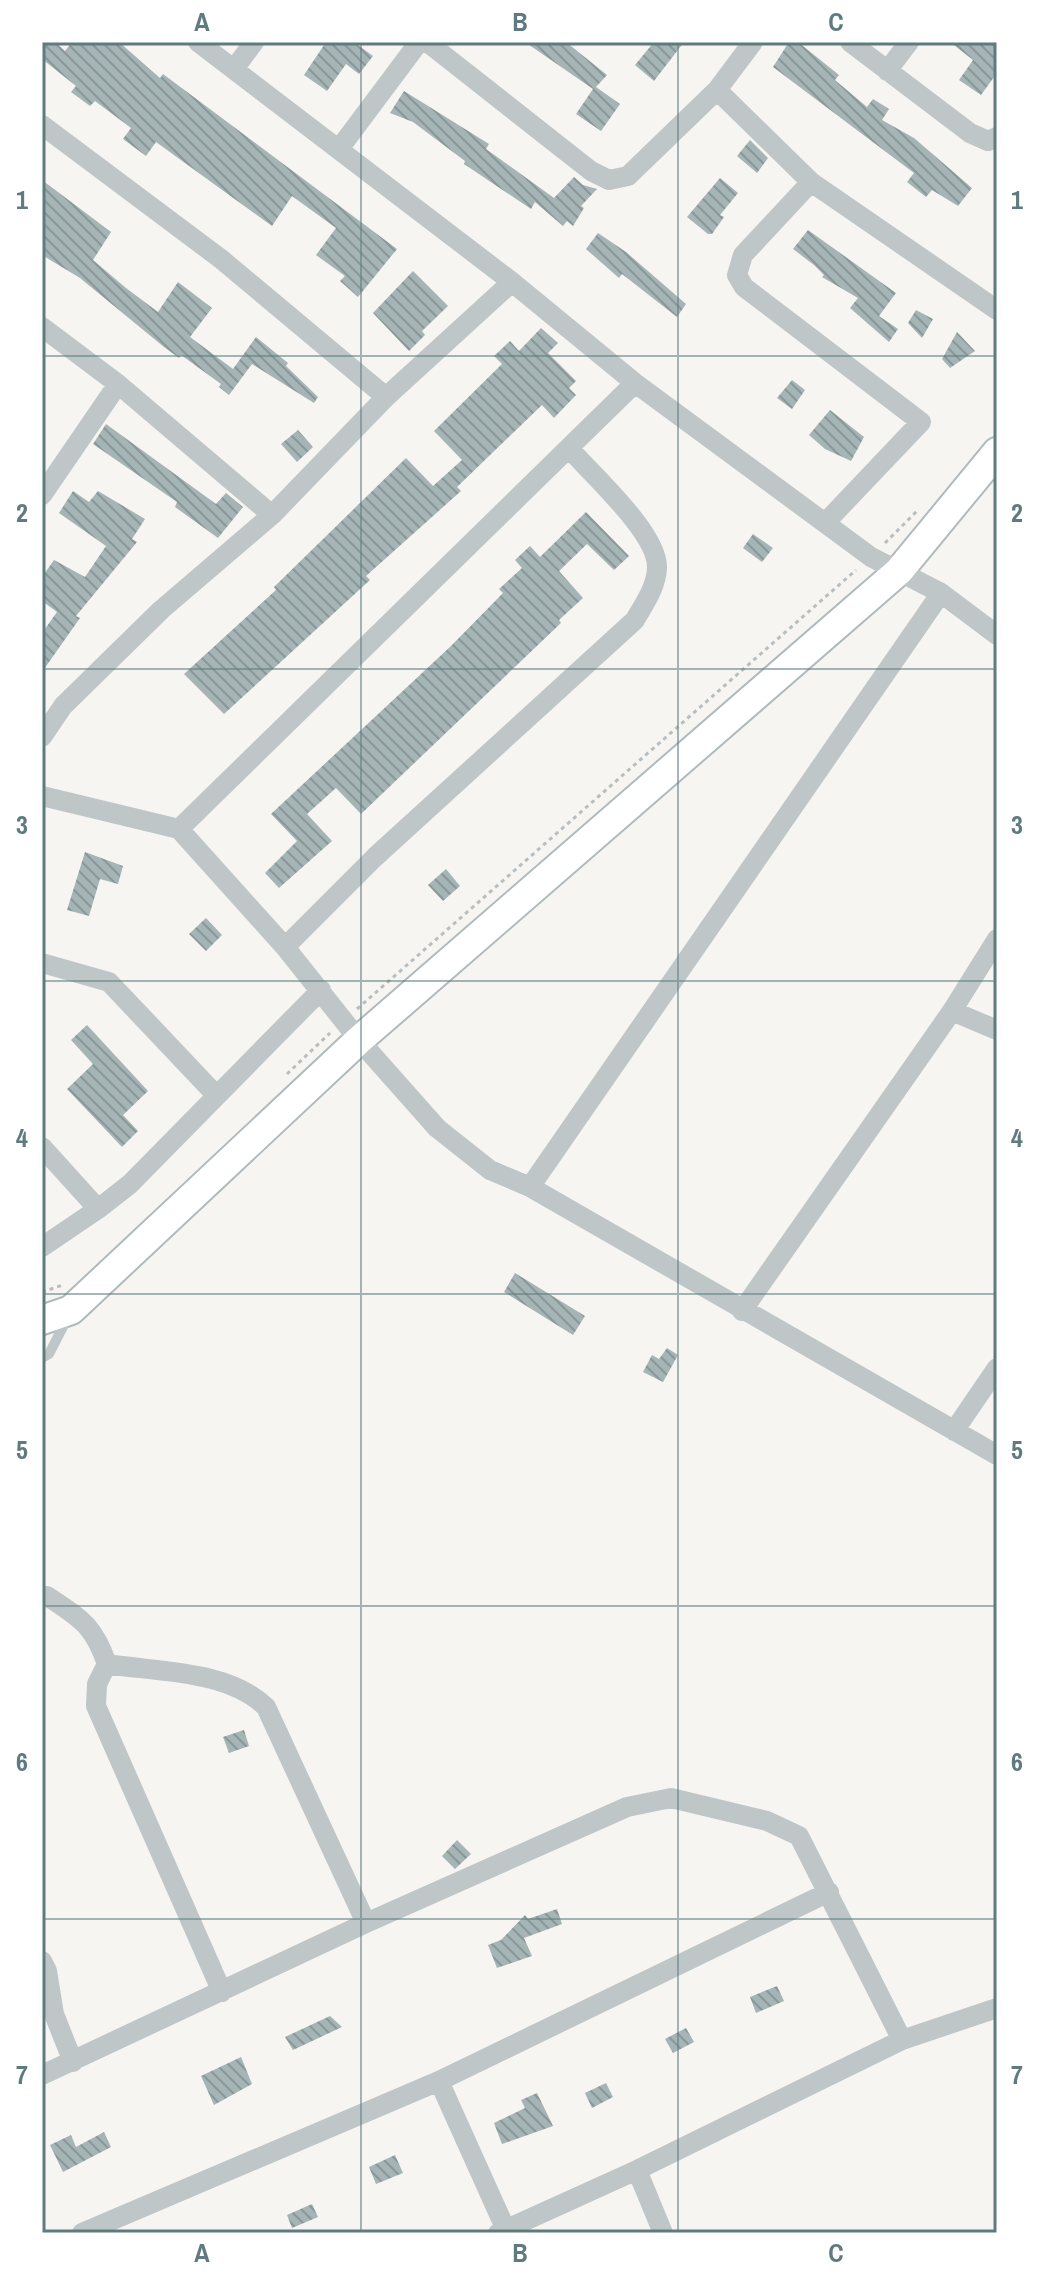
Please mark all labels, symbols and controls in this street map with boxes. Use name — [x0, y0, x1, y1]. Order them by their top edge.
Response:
text: A — [194, 4, 210, 39]
text: B — [512, 4, 528, 39]
text: C — [828, 4, 844, 39]
text: 1 — [16, 182, 28, 217]
text: 1 — [1011, 182, 1023, 217]
text: 2 — [16, 495, 28, 530]
text: 2 — [1011, 495, 1023, 530]
text: 3 — [16, 807, 28, 842]
text: 3 — [1011, 807, 1023, 842]
text: 4 — [16, 1120, 28, 1155]
text: 4 — [1011, 1120, 1023, 1155]
text: 5 — [16, 1432, 28, 1467]
text: 5 — [1011, 1432, 1023, 1467]
text: 6 — [16, 1744, 28, 1779]
text: 6 — [1011, 1744, 1023, 1779]
text: 7 — [16, 2057, 28, 2092]
text: 7 — [1011, 2057, 1023, 2092]
text: A — [194, 2235, 210, 2270]
text: B — [512, 2235, 528, 2270]
text: C — [828, 2235, 844, 2270]

